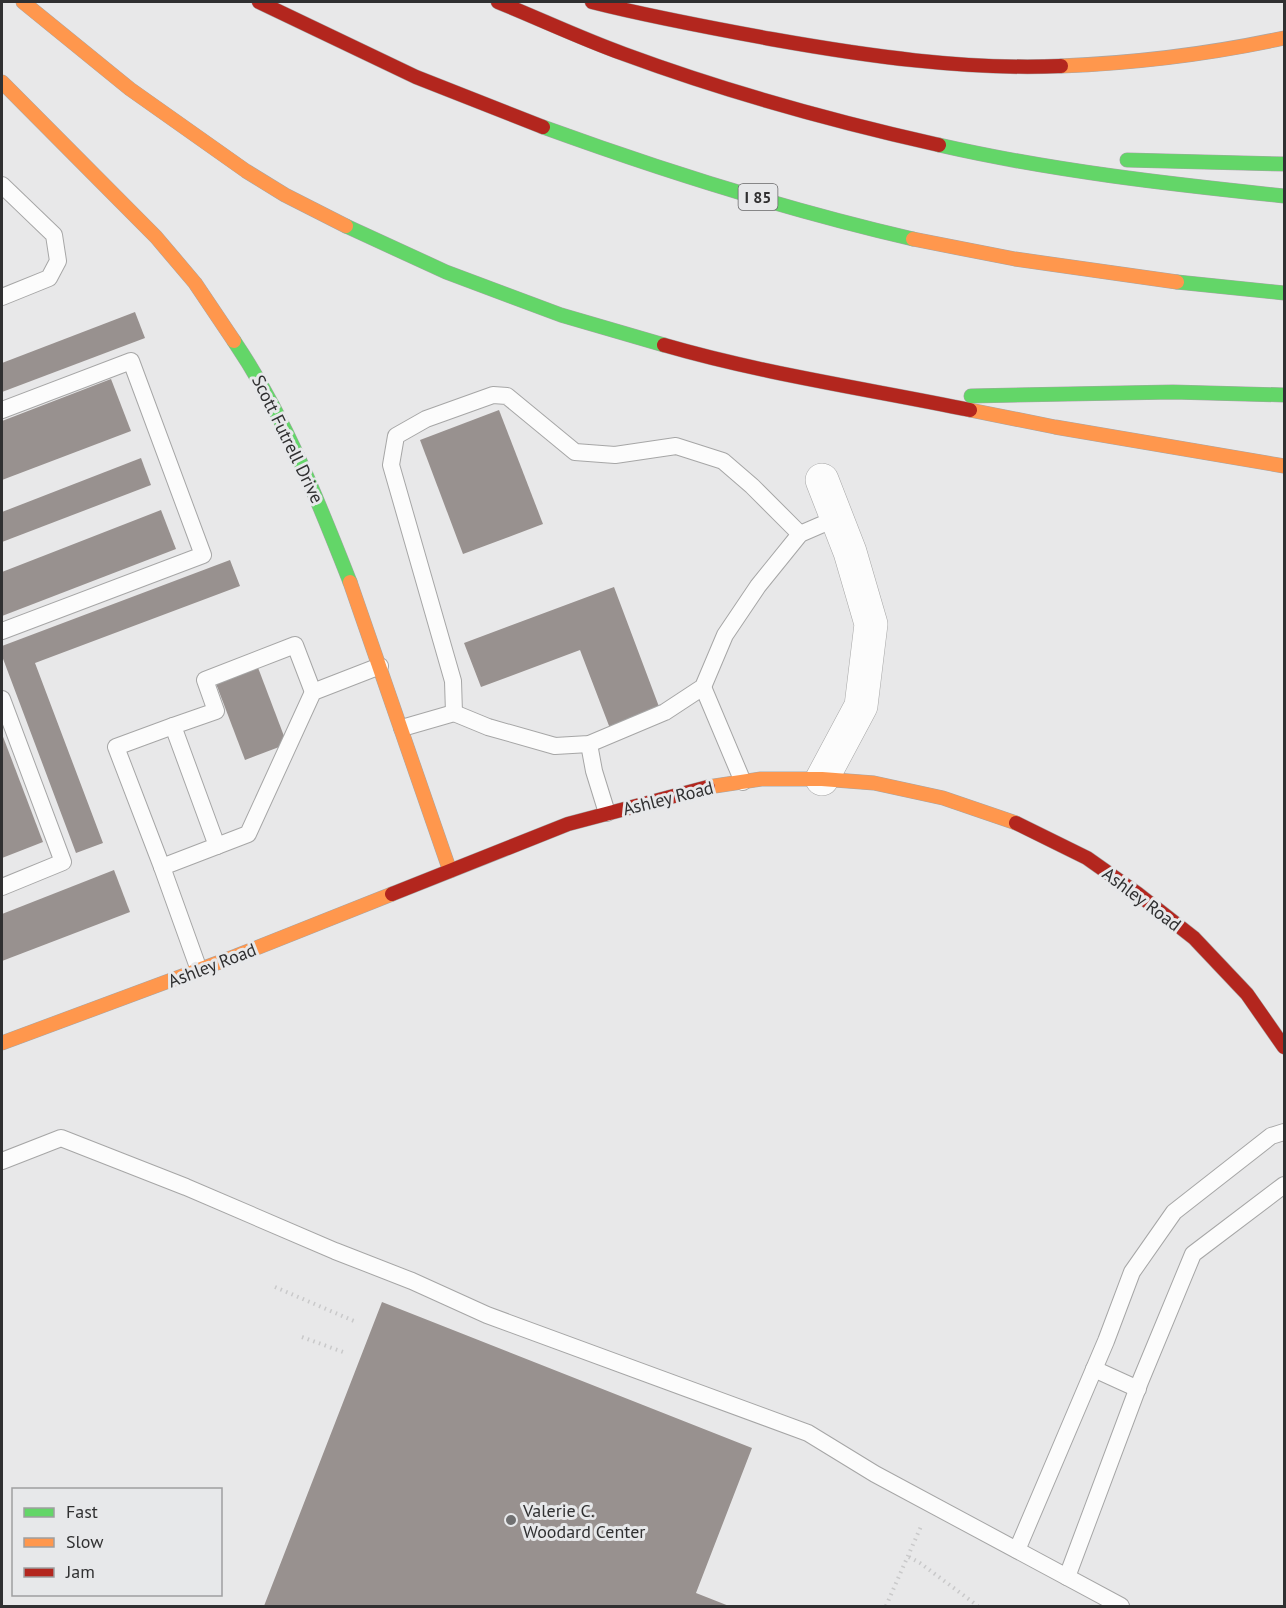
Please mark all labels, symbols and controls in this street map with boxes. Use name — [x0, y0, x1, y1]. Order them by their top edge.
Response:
road number: I 85 — [738, 184, 777, 210]
street label: Scott Futrell Drive — [247, 371, 329, 507]
street label: Ashley Road — [620, 776, 716, 820]
street label: Ashley Road — [1098, 862, 1186, 936]
street label: Ashley Road — [165, 938, 259, 992]
legend — [12, 1488, 222, 1596]
place label: Valerie C. Woodard Center — [522, 1499, 645, 1543]
text: Fast — [66, 1500, 98, 1523]
marker: Valerie C. Woodard Center — [504, 1513, 518, 1527]
text: Slow — [66, 1530, 104, 1553]
text: Jam — [65, 1560, 95, 1583]

